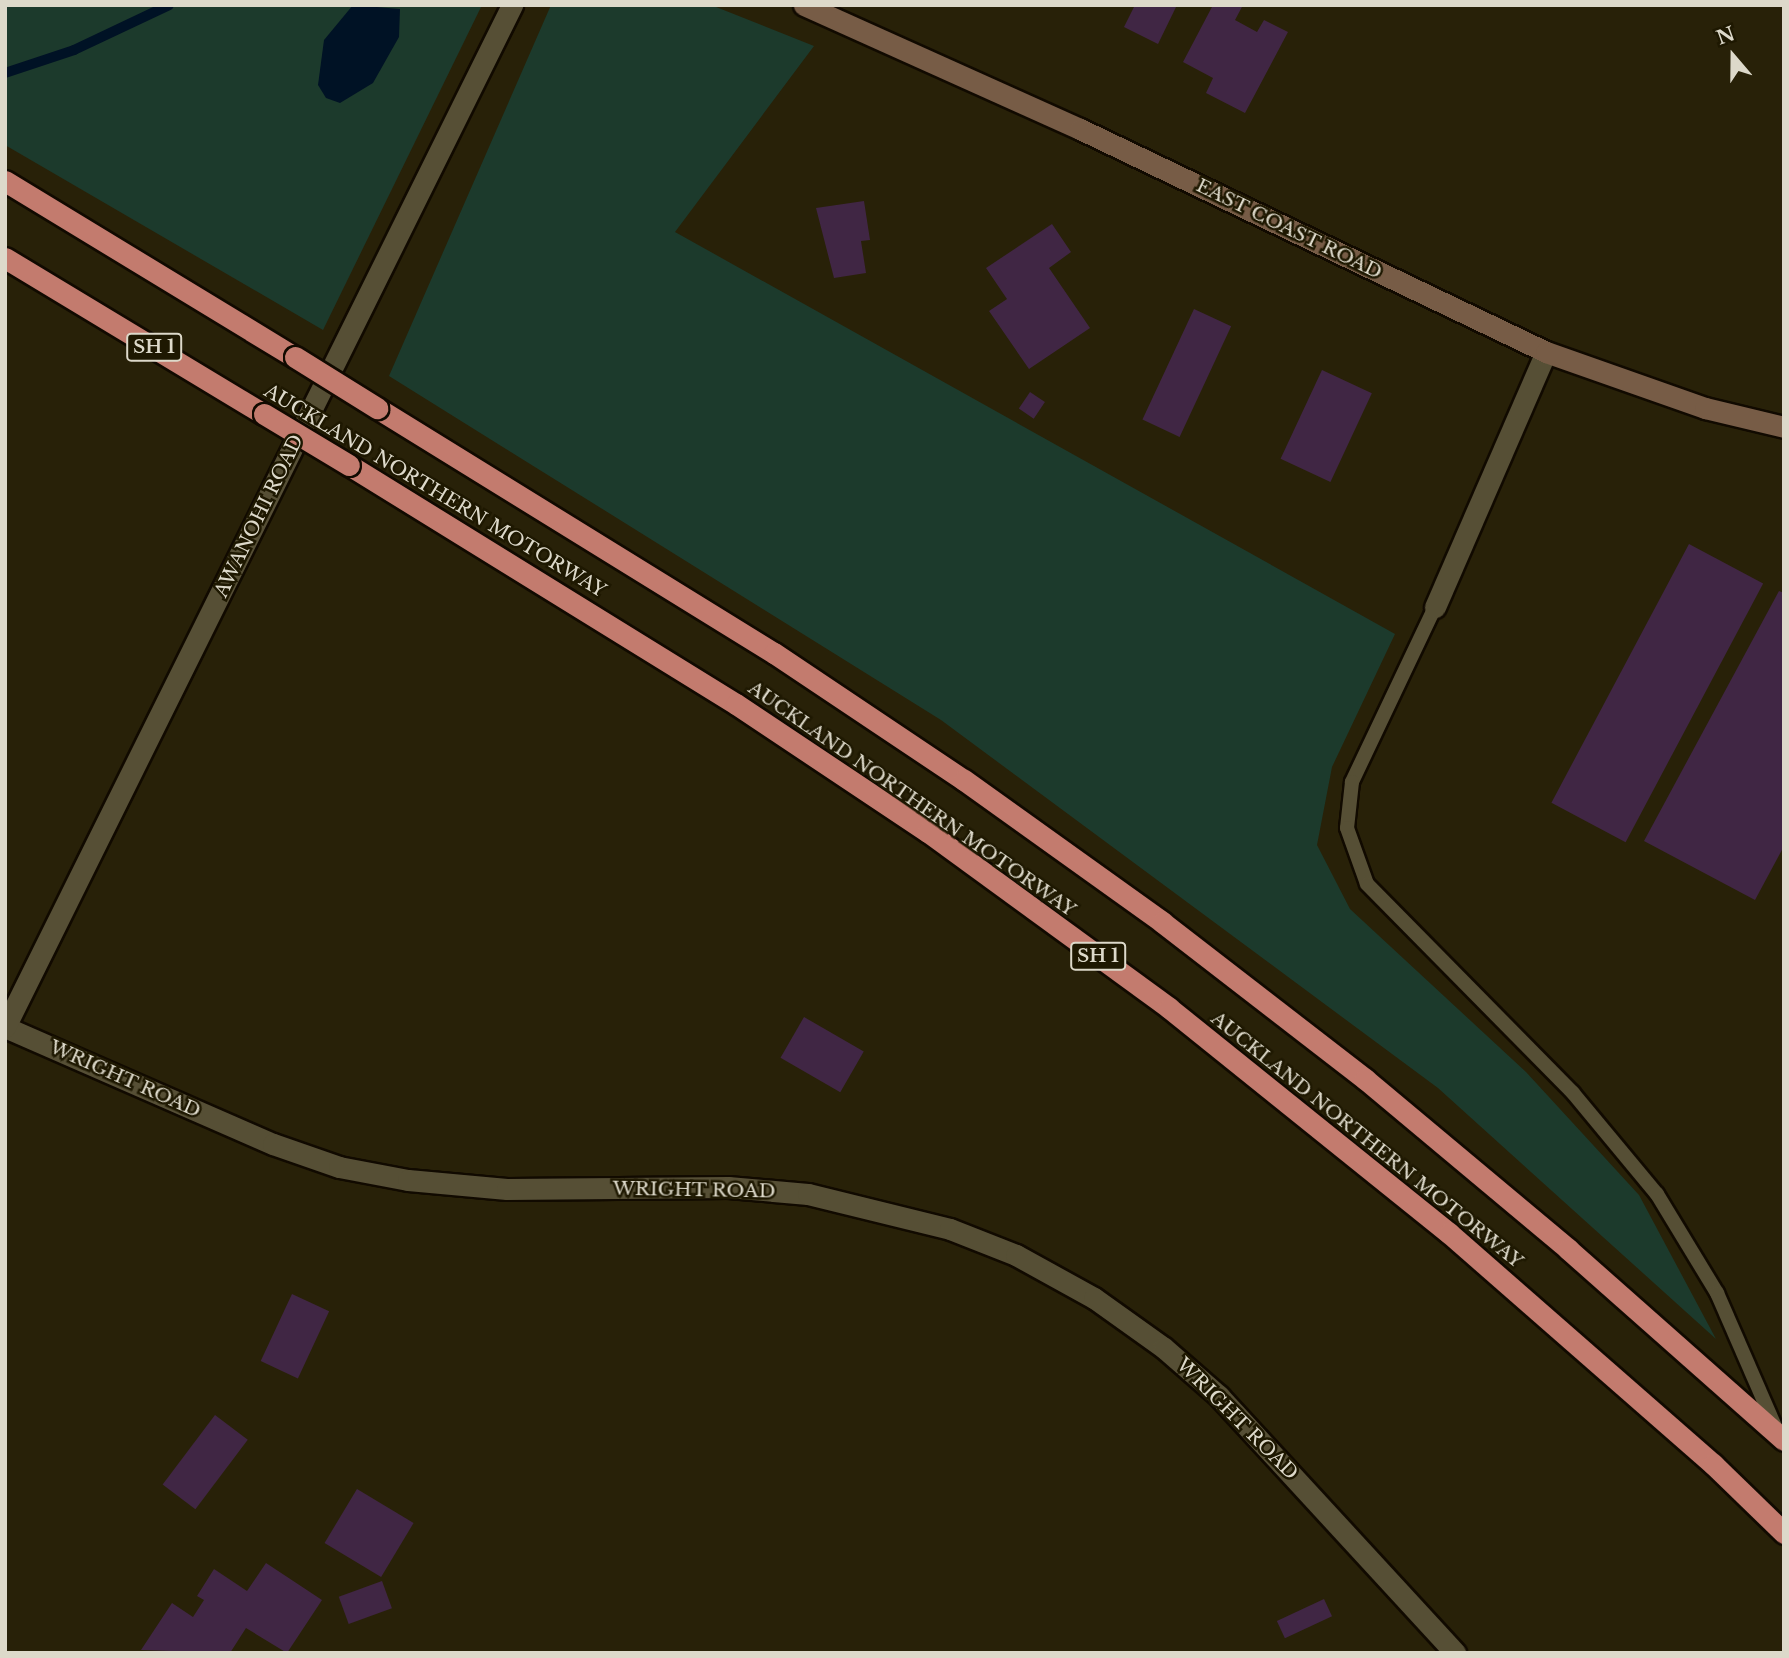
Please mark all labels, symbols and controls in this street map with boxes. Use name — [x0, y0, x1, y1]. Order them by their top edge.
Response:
north arrow — [1698, 21, 1768, 91]
text: N — [1713, 22, 1738, 50]
street label: EAST COAST ROAD — [1192, 174, 1386, 284]
road number: SH 1 — [126, 332, 182, 362]
street label: AUCKLAND NORTHERN MOTORWAY — [260, 380, 610, 602]
street label: AWANOHI ROAD — [210, 431, 308, 601]
street label: AUCKLAND NORTHERN MOTORWAY — [744, 676, 1080, 922]
road number: SH 1 — [1070, 942, 1126, 971]
street label: AUCKLAND NORTHERN MOTORWAY — [1206, 1007, 1528, 1273]
street label: WRIGHT ROAD — [46, 1035, 204, 1123]
street label: WRIGHT ROAD — [612, 1177, 776, 1203]
street label: WRIGHT ROAD — [1171, 1353, 1303, 1485]

